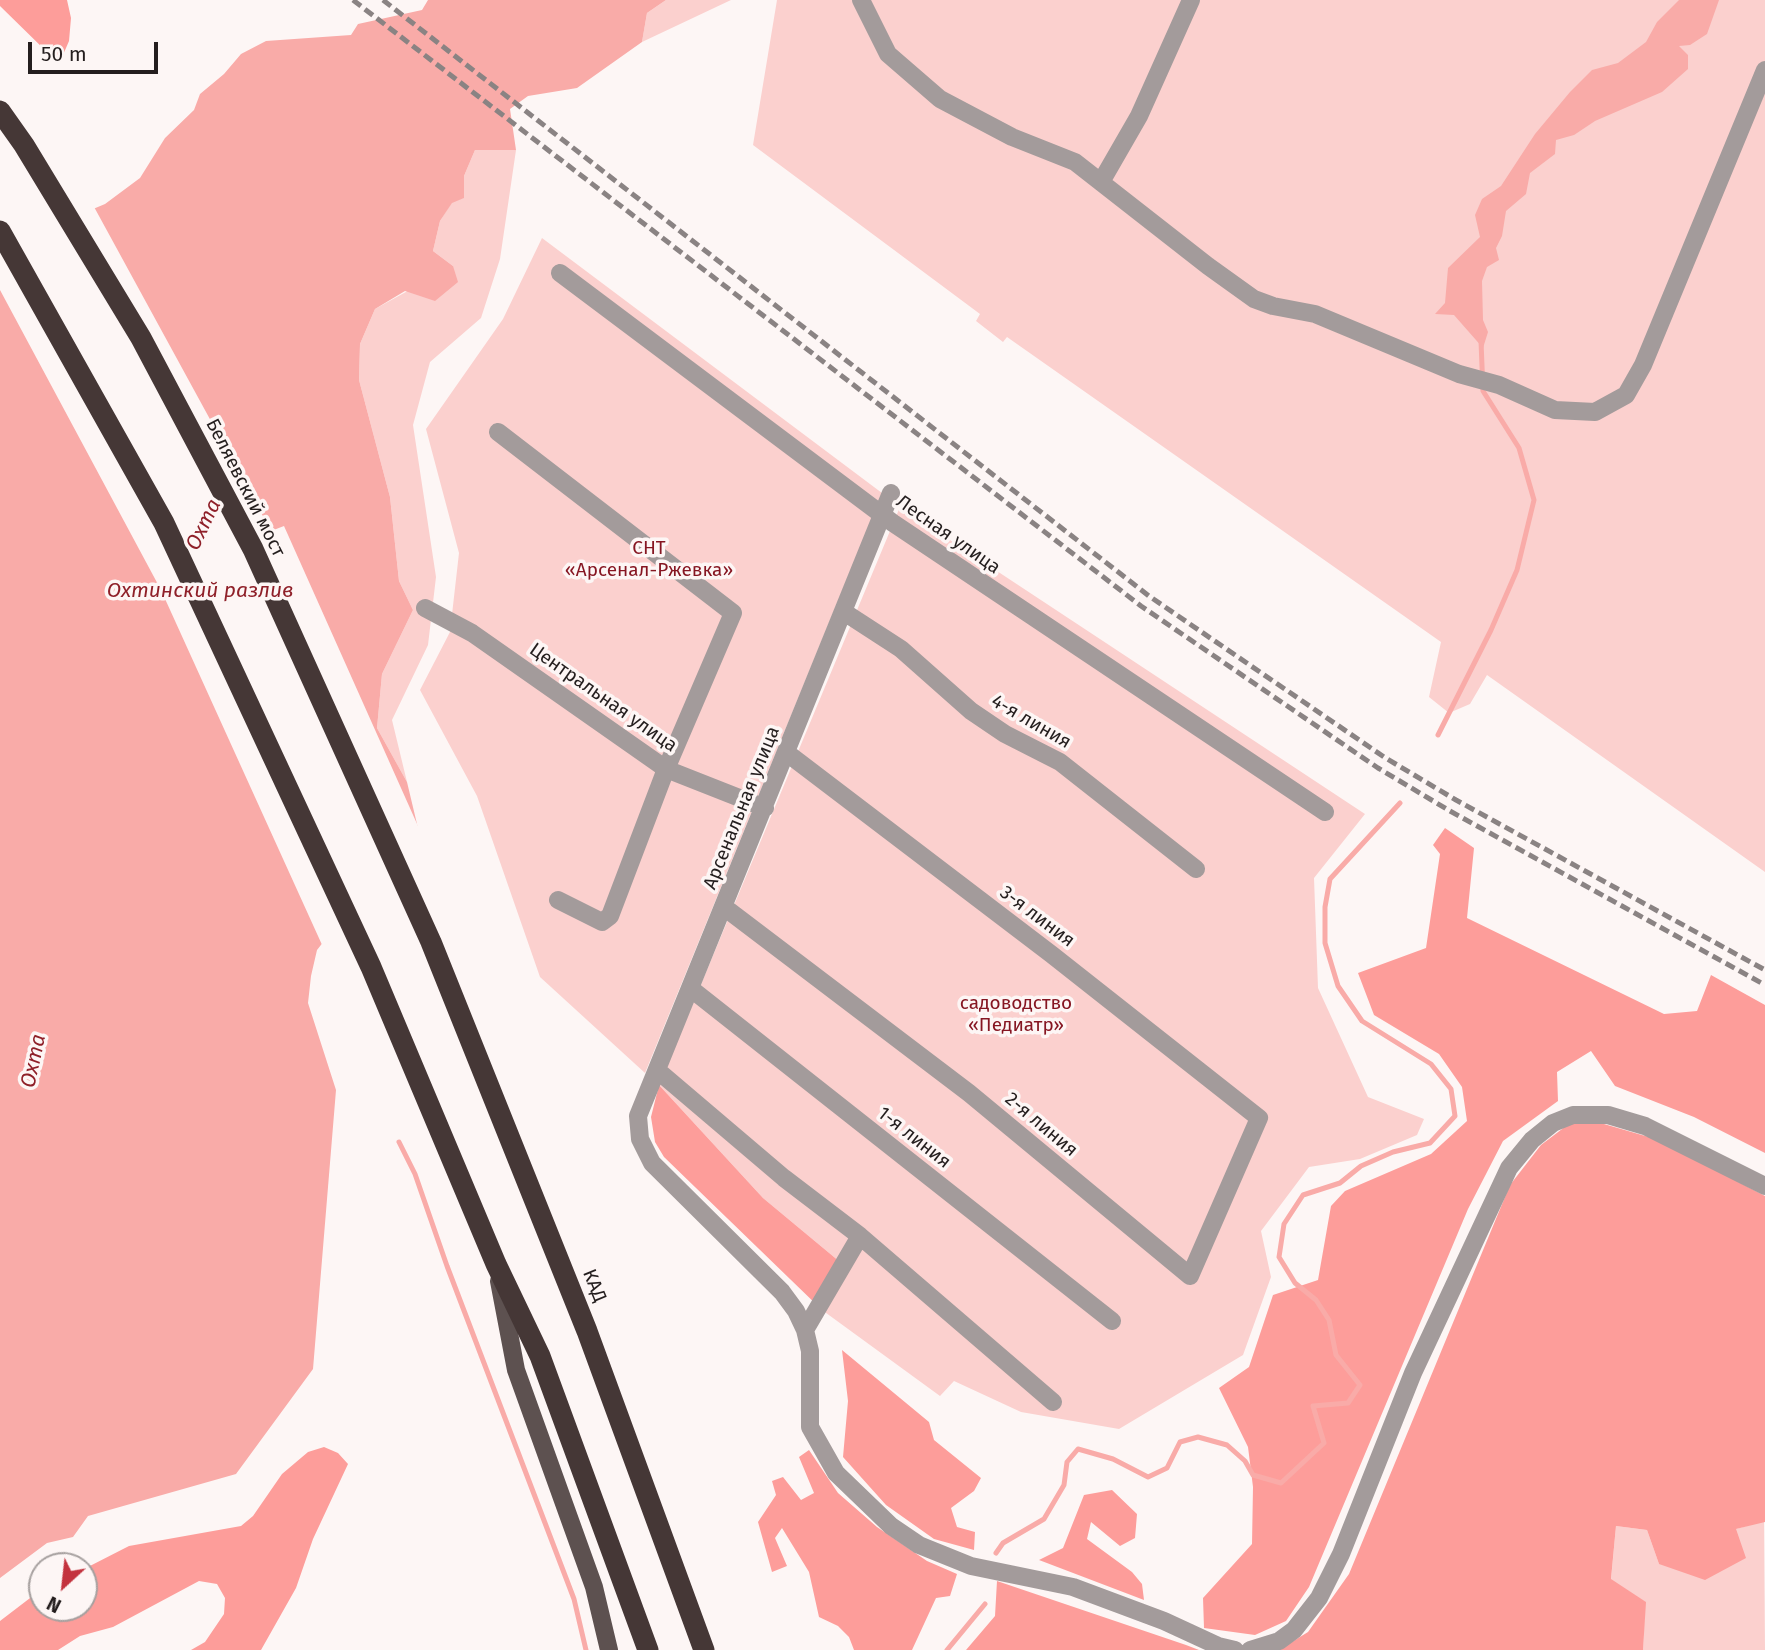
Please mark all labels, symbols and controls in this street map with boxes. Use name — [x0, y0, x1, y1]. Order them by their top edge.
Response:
scale bar — [32, 28, 161, 72]
text: 50 m — [41, 41, 87, 67]
street label: Беляевский мост — [200, 415, 290, 561]
street label: Лесная улица — [891, 491, 1005, 579]
water label: Охта — [181, 495, 227, 555]
park label: СНТ «Арсенал-Ржевка» — [565, 538, 733, 582]
water label: Охтинский разлив — [107, 578, 293, 604]
street label: Центральная улица — [525, 638, 681, 758]
street label: 4-я линия — [987, 690, 1075, 754]
street label: Арсенальная улица — [699, 723, 785, 893]
street label: 3-я линия — [995, 881, 1079, 953]
park label: садоводство «Педиатр» — [960, 993, 1072, 1037]
water label: Охта — [16, 1032, 52, 1090]
street label: 2-я линия — [1000, 1088, 1082, 1162]
street label: 1-я линия — [873, 1102, 955, 1174]
street label: КАД — [577, 1266, 611, 1306]
north arrow — [28, 1552, 98, 1622]
text: N — [43, 1591, 65, 1617]

